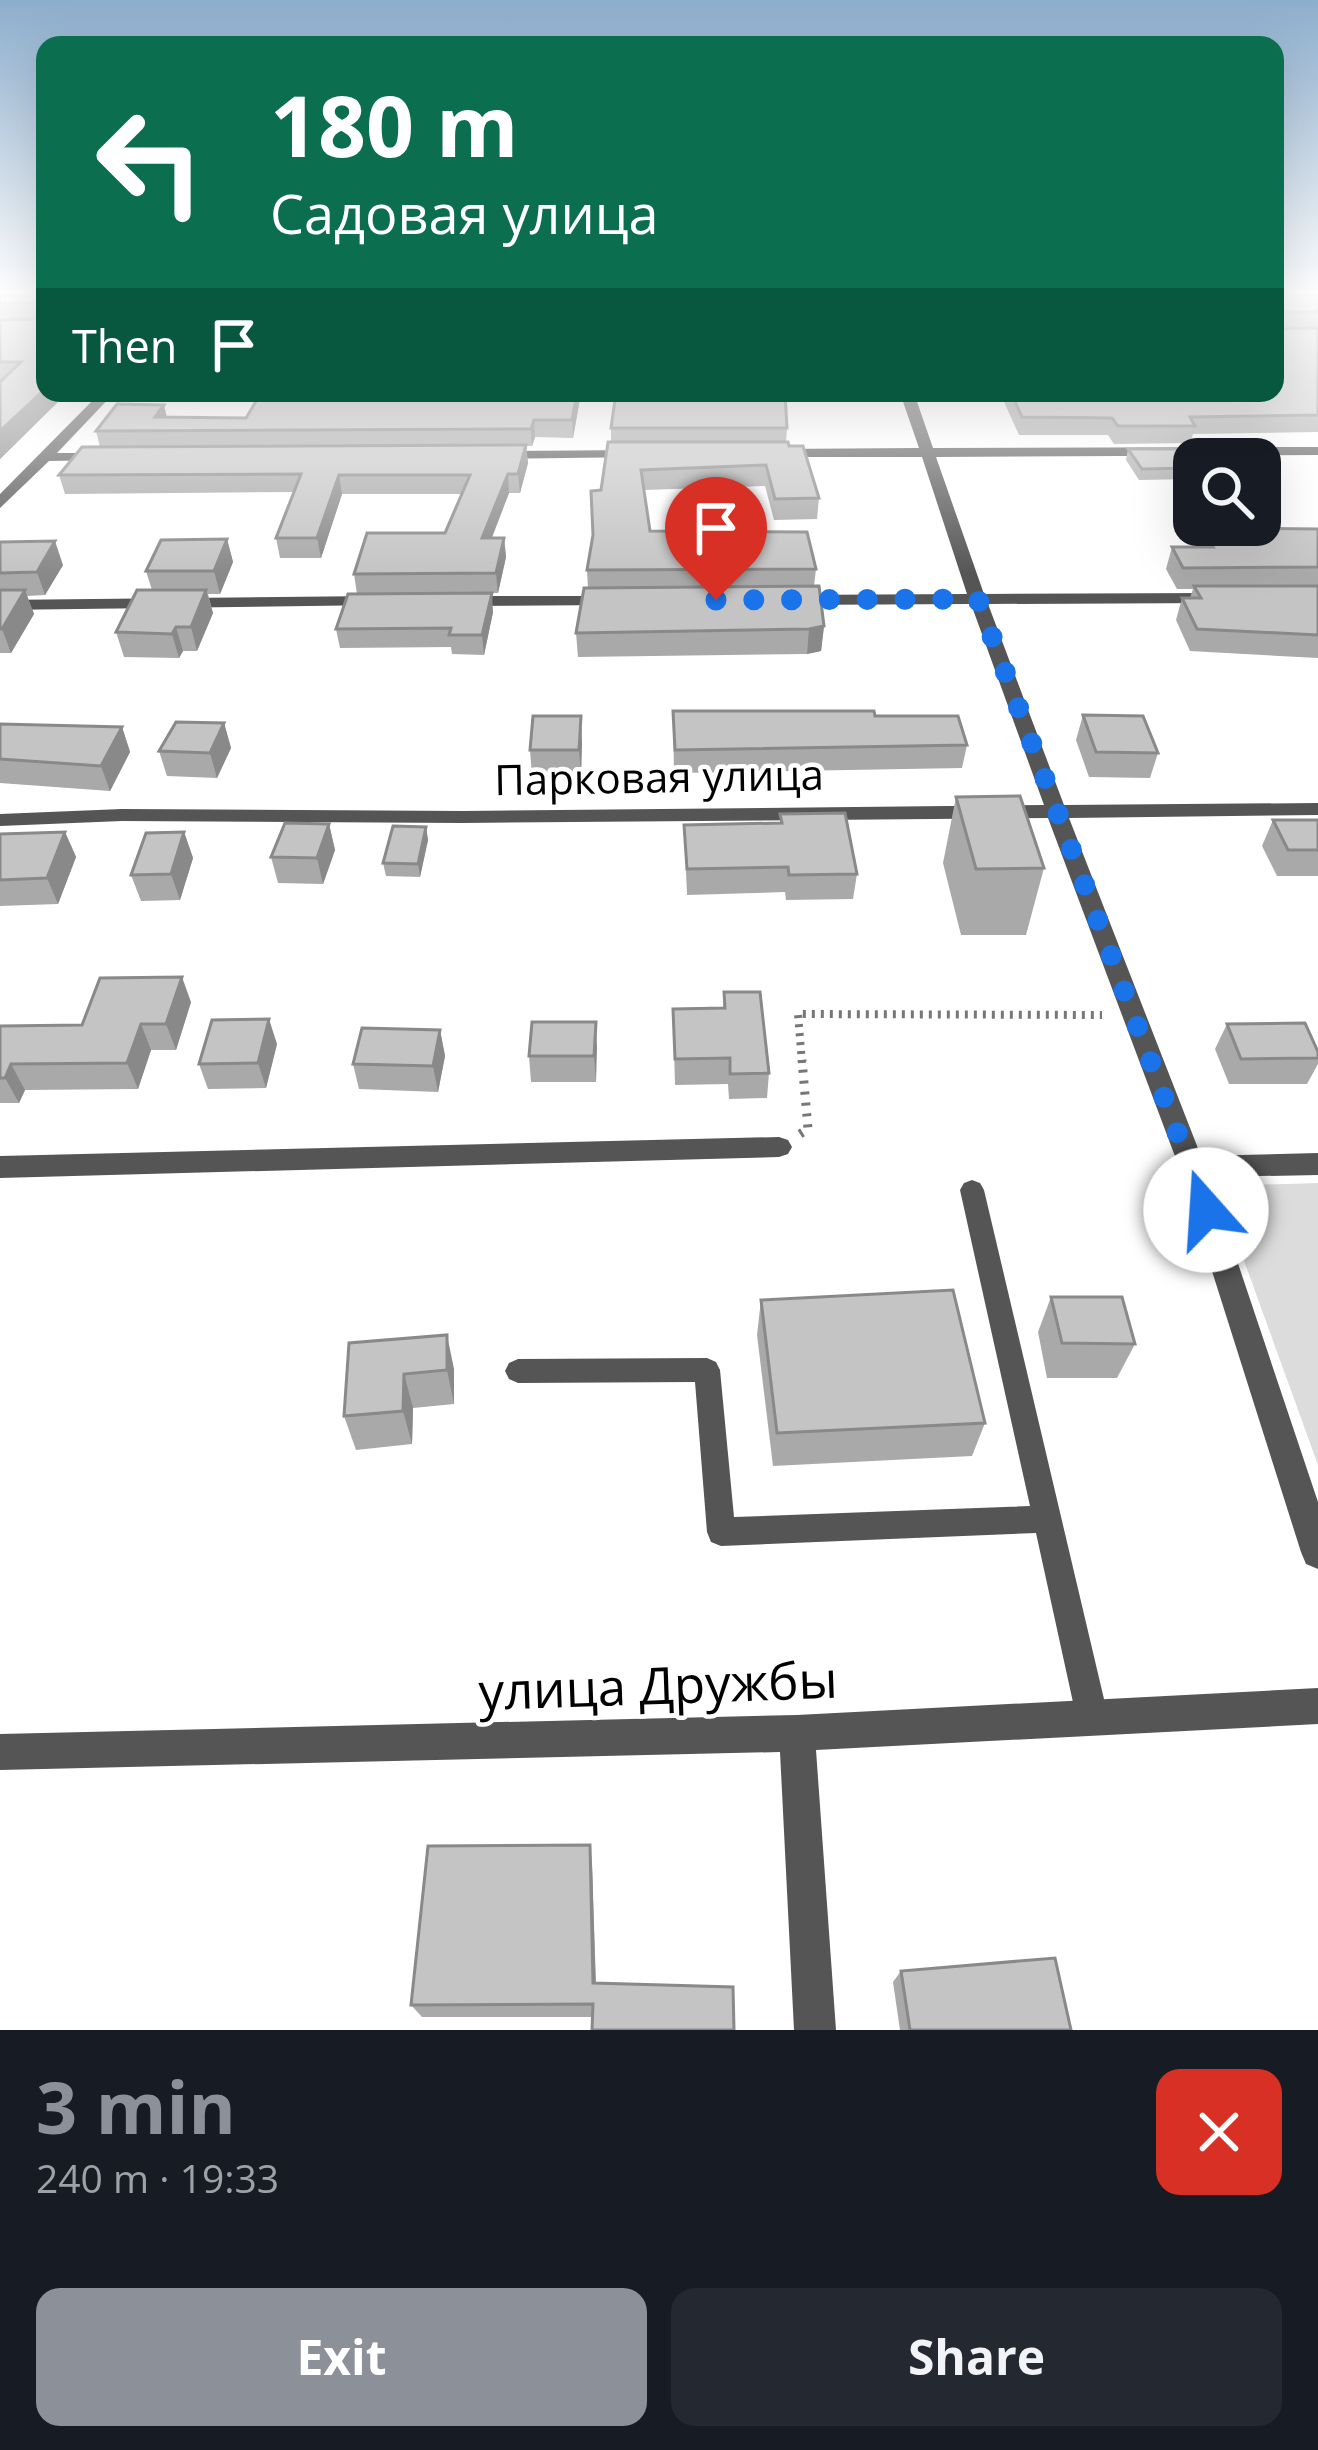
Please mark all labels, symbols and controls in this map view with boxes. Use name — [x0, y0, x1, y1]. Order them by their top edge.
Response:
text: 180 m — [270, 67, 518, 182]
icon: left — [72, 84, 228, 240]
text: Садовая улица — [270, 176, 659, 250]
icon: arrive — [201, 312, 267, 378]
text: Then — [72, 315, 177, 376]
map controls — [1173, 438, 1281, 546]
button: search — [1173, 438, 1281, 546]
pin — [665, 477, 767, 600]
icon: arrive — [683, 495, 749, 561]
street label: Парковая улица — [494, 745, 824, 807]
position arrow — [1143, 1147, 1269, 1273]
street label: улица Дружбы — [477, 1643, 839, 1725]
text: 3 min — [36, 2057, 236, 2155]
button: close — [1156, 2069, 1282, 2195]
text: 240 m · 19:33 — [36, 2151, 279, 2204]
button: Exit — [36, 2288, 647, 2426]
button: Share — [671, 2288, 1282, 2426]

